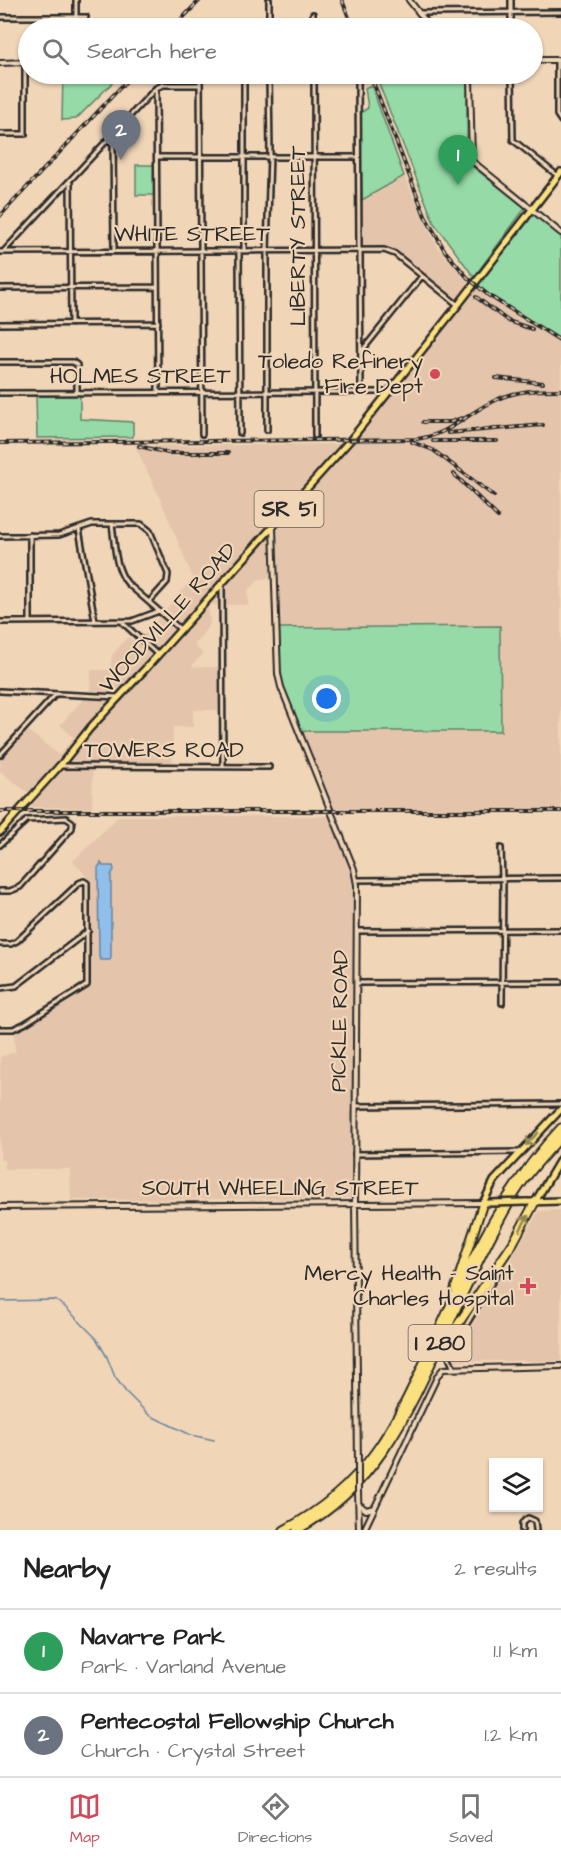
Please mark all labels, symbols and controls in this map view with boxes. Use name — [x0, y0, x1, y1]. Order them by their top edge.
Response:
search box — [18, 18, 543, 84]
icon: search — [39, 35, 72, 68]
text: Search here — [87, 36, 217, 67]
pin: 2 — [102, 110, 140, 160]
pin: 1 — [438, 136, 478, 185]
street label: LIBERTY STREET — [283, 145, 314, 326]
street label: WHITE STREET — [114, 219, 270, 250]
place label: Toledo Refinery Fire Dept — [258, 346, 423, 402]
street label: HOLMES STREET — [50, 361, 231, 392]
marker: Toledo Refinery Fire Dept — [428, 367, 442, 381]
road number: SR 51 — [254, 491, 324, 527]
street label: WOODVILLE ROAD — [92, 536, 244, 700]
your location — [312, 684, 341, 713]
street label: TOWERS ROAD — [84, 735, 244, 766]
street label: PICKLE ROAD — [323, 950, 357, 1092]
one-way arrow — [525, 1131, 540, 1146]
street label: SOUTH WHEELING STREET — [142, 1173, 419, 1204]
one-way arrow — [519, 1214, 530, 1232]
place label: Mercy Health - Saint Charles Hospital — [304, 1258, 514, 1314]
marker: Mercy Health - Saint Charles Hospital — [519, 1277, 537, 1295]
road number: I 280 — [408, 1325, 472, 1361]
map controls — [489, 1458, 543, 1512]
button: layers — [489, 1458, 543, 1512]
text: Nearby — [24, 1551, 111, 1587]
text: 2 results — [454, 1555, 537, 1583]
text: Navarre Park — [81, 1622, 224, 1653]
text: 1 — [42, 1637, 45, 1665]
text: 1.1 km — [493, 1637, 537, 1665]
text: Park · Varland Avenue — [81, 1653, 286, 1681]
text: Pentecostal Fellowship Church — [81, 1706, 394, 1737]
text: 2 — [38, 1721, 49, 1749]
text: 1.2 km — [484, 1721, 537, 1749]
text: Church · Crystal Street — [81, 1737, 305, 1765]
tab: Map — [68, 1790, 101, 1848]
tab: Directions — [238, 1790, 312, 1848]
tab: Saved — [449, 1790, 493, 1848]

